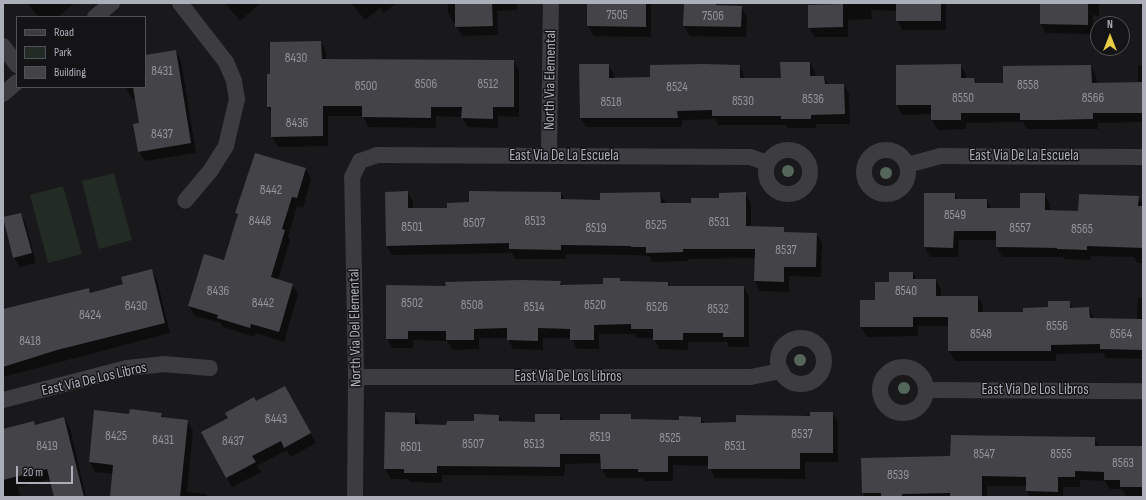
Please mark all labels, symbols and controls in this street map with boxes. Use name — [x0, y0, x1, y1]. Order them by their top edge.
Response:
house number: 7505 — [606, 7, 628, 23]
house number: 7506 — [702, 8, 724, 24]
legend — [16, 16, 146, 88]
north arrow — [1090, 16, 1130, 56]
text: N — [1107, 18, 1113, 31]
text: Road — [54, 25, 74, 40]
street label: North Via Elemental — [540, 30, 560, 130]
text: Park — [54, 45, 72, 60]
house number: 8430 — [285, 50, 307, 66]
house number: 8431 — [151, 63, 173, 79]
text: Building — [54, 65, 86, 80]
house number: 8506 — [415, 76, 437, 92]
house number: 8512 — [478, 76, 498, 92]
house number: 8558 — [1017, 77, 1039, 93]
house number: 8500 — [355, 78, 377, 94]
house number: 8524 — [666, 79, 688, 95]
house number: 8550 — [952, 90, 974, 106]
house number: 8566 — [1082, 90, 1104, 106]
house number: 8536 — [802, 91, 824, 107]
house number: 8530 — [732, 93, 754, 109]
house number: 8518 — [600, 94, 622, 110]
house number: 8436 — [286, 115, 308, 131]
house number: 8437 — [151, 126, 173, 142]
street label: East Via De La Escuela — [509, 147, 619, 165]
street label: East Via De La Escuela — [969, 147, 1079, 165]
house number: 8442 — [260, 182, 282, 198]
house number: 8549 — [944, 207, 966, 223]
house number: 8448 — [249, 213, 271, 229]
house number: 8513 — [525, 213, 545, 229]
house number: 8531 — [709, 214, 729, 230]
house number: 8507 — [463, 215, 485, 231]
house number: 8525 — [645, 217, 667, 233]
house number: 8501 — [401, 219, 423, 235]
house number: 8519 — [585, 220, 607, 236]
house number: 8557 — [1009, 220, 1031, 236]
house number: 8565 — [1071, 221, 1093, 237]
house number: 8537 — [775, 242, 797, 258]
street label: North Via Del Elemental — [345, 269, 365, 387]
house number: 8436 — [207, 283, 229, 299]
house number: 8540 — [895, 283, 917, 299]
house number: 8442 — [252, 295, 274, 311]
house number: 8502 — [401, 295, 423, 311]
house number: 8508 — [461, 297, 483, 313]
house number: 8520 — [584, 297, 606, 313]
house number: 8430 — [125, 298, 147, 314]
house number: 8514 — [524, 299, 544, 315]
house number: 8526 — [646, 299, 668, 315]
house number: 8532 — [707, 301, 729, 317]
house number: 8424 — [79, 307, 101, 323]
house number: 8556 — [1046, 318, 1068, 334]
house number: 8548 — [970, 326, 992, 342]
house number: 8564 — [1110, 326, 1132, 342]
house number: 8418 — [19, 333, 41, 349]
street label: East Via De Los Libros — [40, 358, 148, 400]
street label: East Via De Los Libros — [514, 368, 622, 386]
street label: East Via De Los Libros — [981, 381, 1089, 399]
house number: 8443 — [265, 411, 287, 427]
house number: 8537 — [791, 426, 813, 442]
house number: 8425 — [105, 428, 127, 444]
house number: 8519 — [589, 429, 611, 445]
house number: 8525 — [659, 430, 681, 446]
house number: 8431 — [152, 432, 174, 448]
house number: 8437 — [222, 433, 244, 449]
house number: 8507 — [462, 436, 484, 452]
house number: 8513 — [524, 436, 544, 452]
house number: 8419 — [36, 438, 58, 454]
house number: 8531 — [725, 438, 745, 454]
house number: 8501 — [400, 439, 422, 455]
house number: 8547 — [973, 446, 995, 462]
house number: 8555 — [1050, 446, 1072, 462]
house number: 8563 — [1112, 455, 1134, 471]
scale bar — [18, 458, 75, 484]
text: 20 m — [23, 465, 43, 480]
house number: 8539 — [887, 467, 909, 483]

